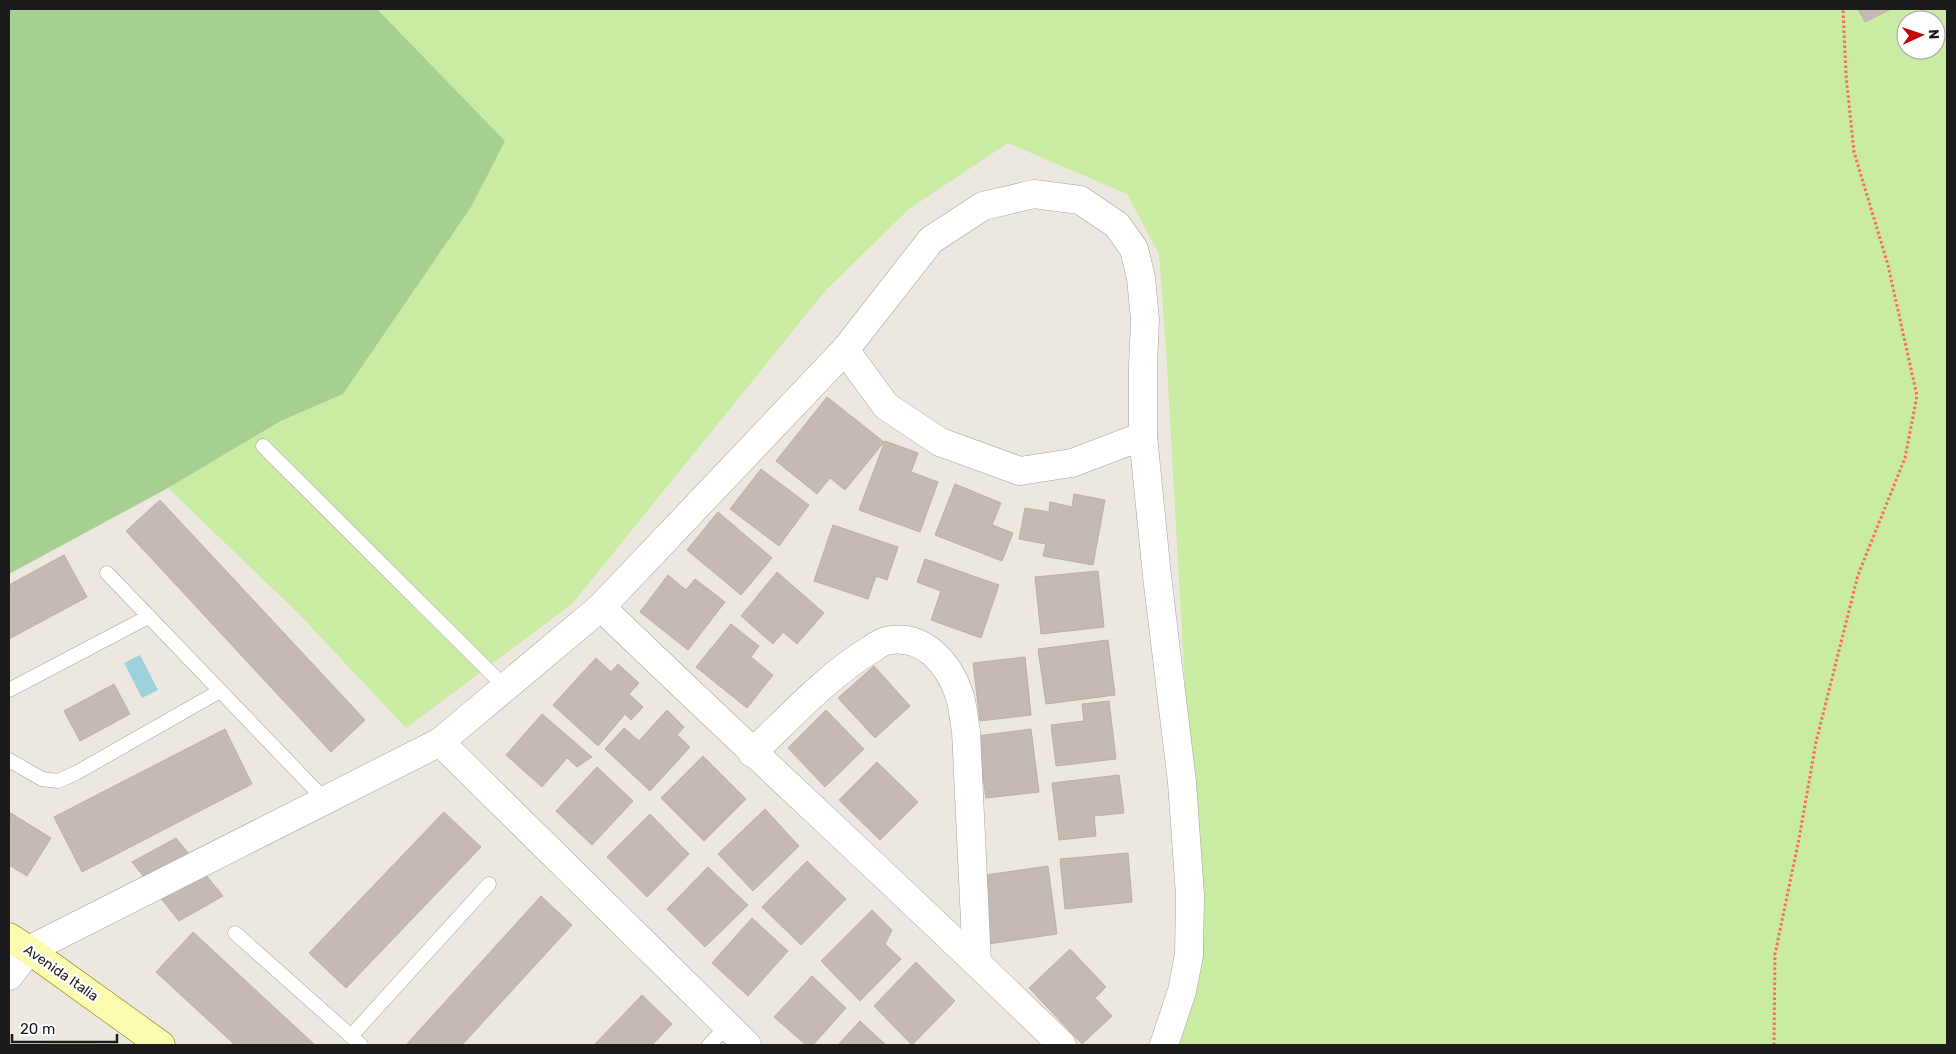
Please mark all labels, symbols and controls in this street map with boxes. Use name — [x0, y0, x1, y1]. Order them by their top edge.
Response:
north arrow — [1896, 10, 1946, 60]
text: N — [1925, 29, 1942, 40]
street label: Avenida Italia — [20, 941, 102, 1005]
scale bar — [12, 1012, 118, 1044]
text: 20 m — [20, 1020, 55, 1038]

